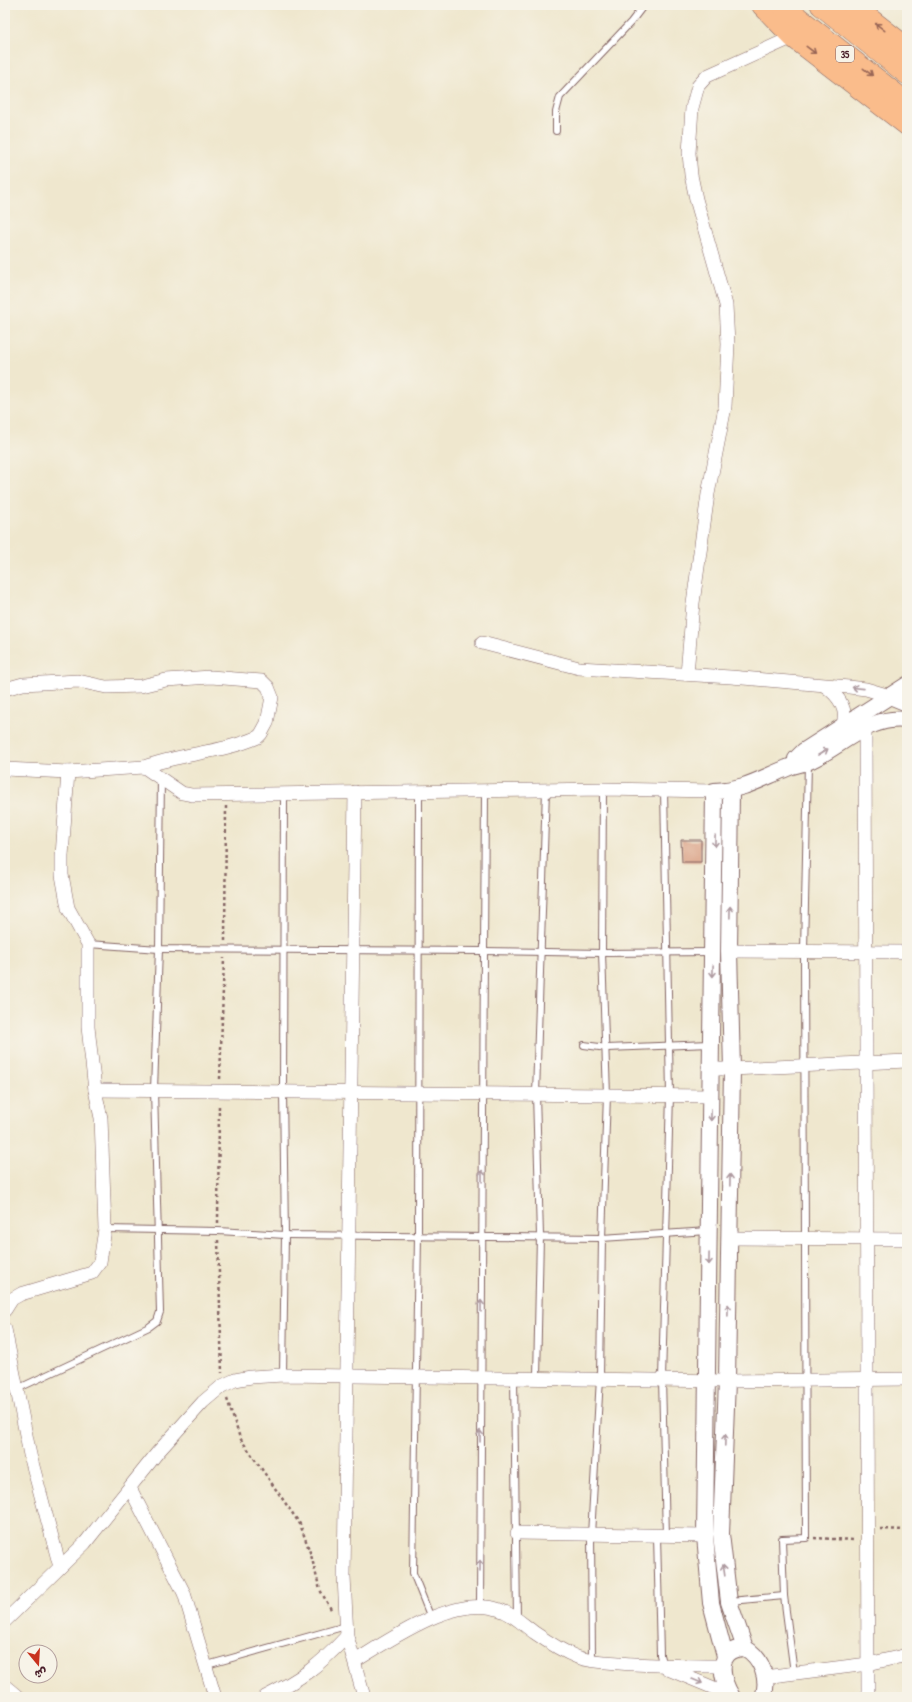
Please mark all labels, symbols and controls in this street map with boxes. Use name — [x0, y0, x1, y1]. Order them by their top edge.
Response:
one-way arrow — [874, 22, 885, 31]
one-way arrow — [805, 46, 816, 55]
road number: 35 — [836, 46, 854, 62]
one-way arrow — [863, 68, 874, 77]
one-way arrow — [852, 684, 865, 692]
one-way arrow — [817, 748, 829, 756]
one-way arrow — [711, 834, 719, 847]
one-way arrow — [726, 906, 734, 919]
one-way arrow — [709, 964, 717, 977]
one-way arrow — [707, 1108, 715, 1121]
one-way arrow — [478, 1170, 486, 1183]
one-way arrow — [726, 1174, 734, 1187]
one-way arrow — [705, 1252, 713, 1265]
one-way arrow — [477, 1300, 485, 1313]
one-way arrow — [724, 1304, 732, 1317]
one-way arrow — [476, 1430, 484, 1443]
one-way arrow — [721, 1434, 728, 1447]
one-way arrow — [476, 1560, 484, 1573]
one-way arrow — [720, 1564, 728, 1577]
north arrow — [18, 1644, 58, 1684]
text: ش — [33, 1665, 49, 1682]
one-way arrow — [691, 1678, 703, 1685]

